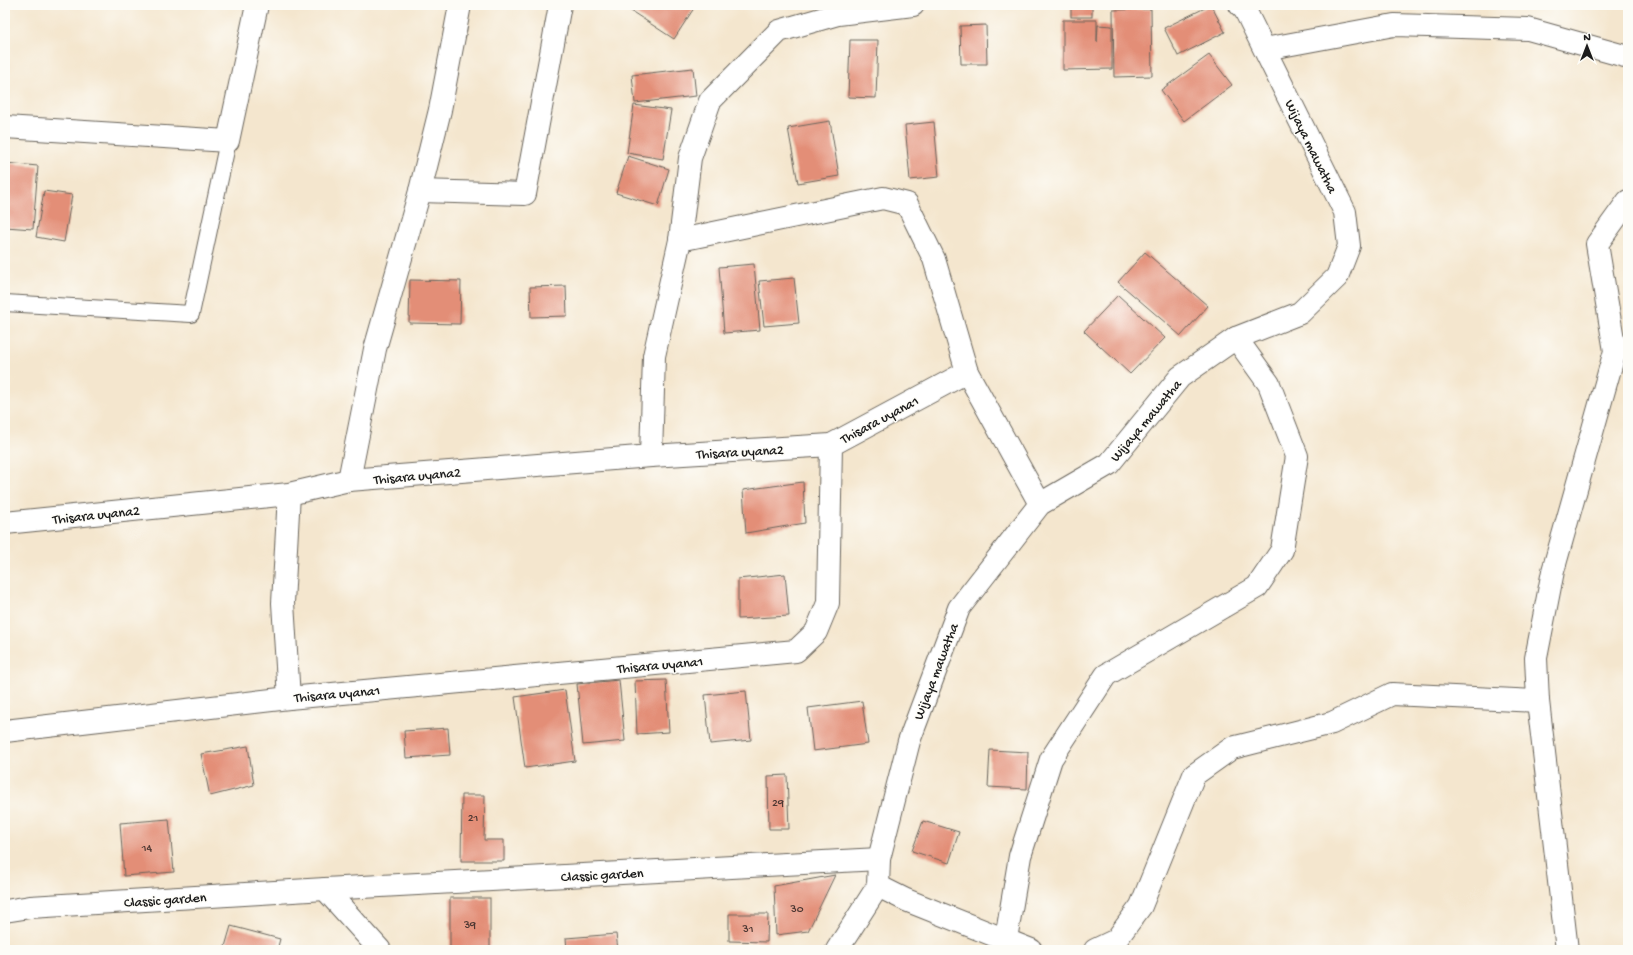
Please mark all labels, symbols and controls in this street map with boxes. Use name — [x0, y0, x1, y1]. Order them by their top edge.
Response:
north arrow — [1567, 26, 1607, 66]
text: N — [1583, 32, 1591, 44]
street label: Wijaya mawatha — [1280, 97, 1340, 198]
street label: Wijaya mawatha — [1108, 376, 1187, 466]
street label: Thisara uyana1 — [837, 393, 922, 449]
street label: Thisara uyana2 — [695, 443, 784, 464]
street label: Thisara uyana2 — [372, 465, 462, 490]
street label: Thisara uyana2 — [51, 503, 141, 530]
street label: Wijaya mawatha — [911, 620, 964, 723]
street label: Thisara uyana1 — [616, 654, 704, 679]
street label: Thisara uyana1 — [293, 683, 381, 708]
house number: 29 — [772, 797, 784, 811]
house number: 21 — [468, 812, 479, 826]
house number: 14 — [141, 842, 153, 856]
street label: Classic garden — [560, 866, 644, 887]
street label: Classic garden — [123, 890, 207, 913]
house number: 30 — [789, 903, 804, 917]
house number: 39 — [463, 919, 476, 933]
house number: 31 — [741, 923, 754, 937]

